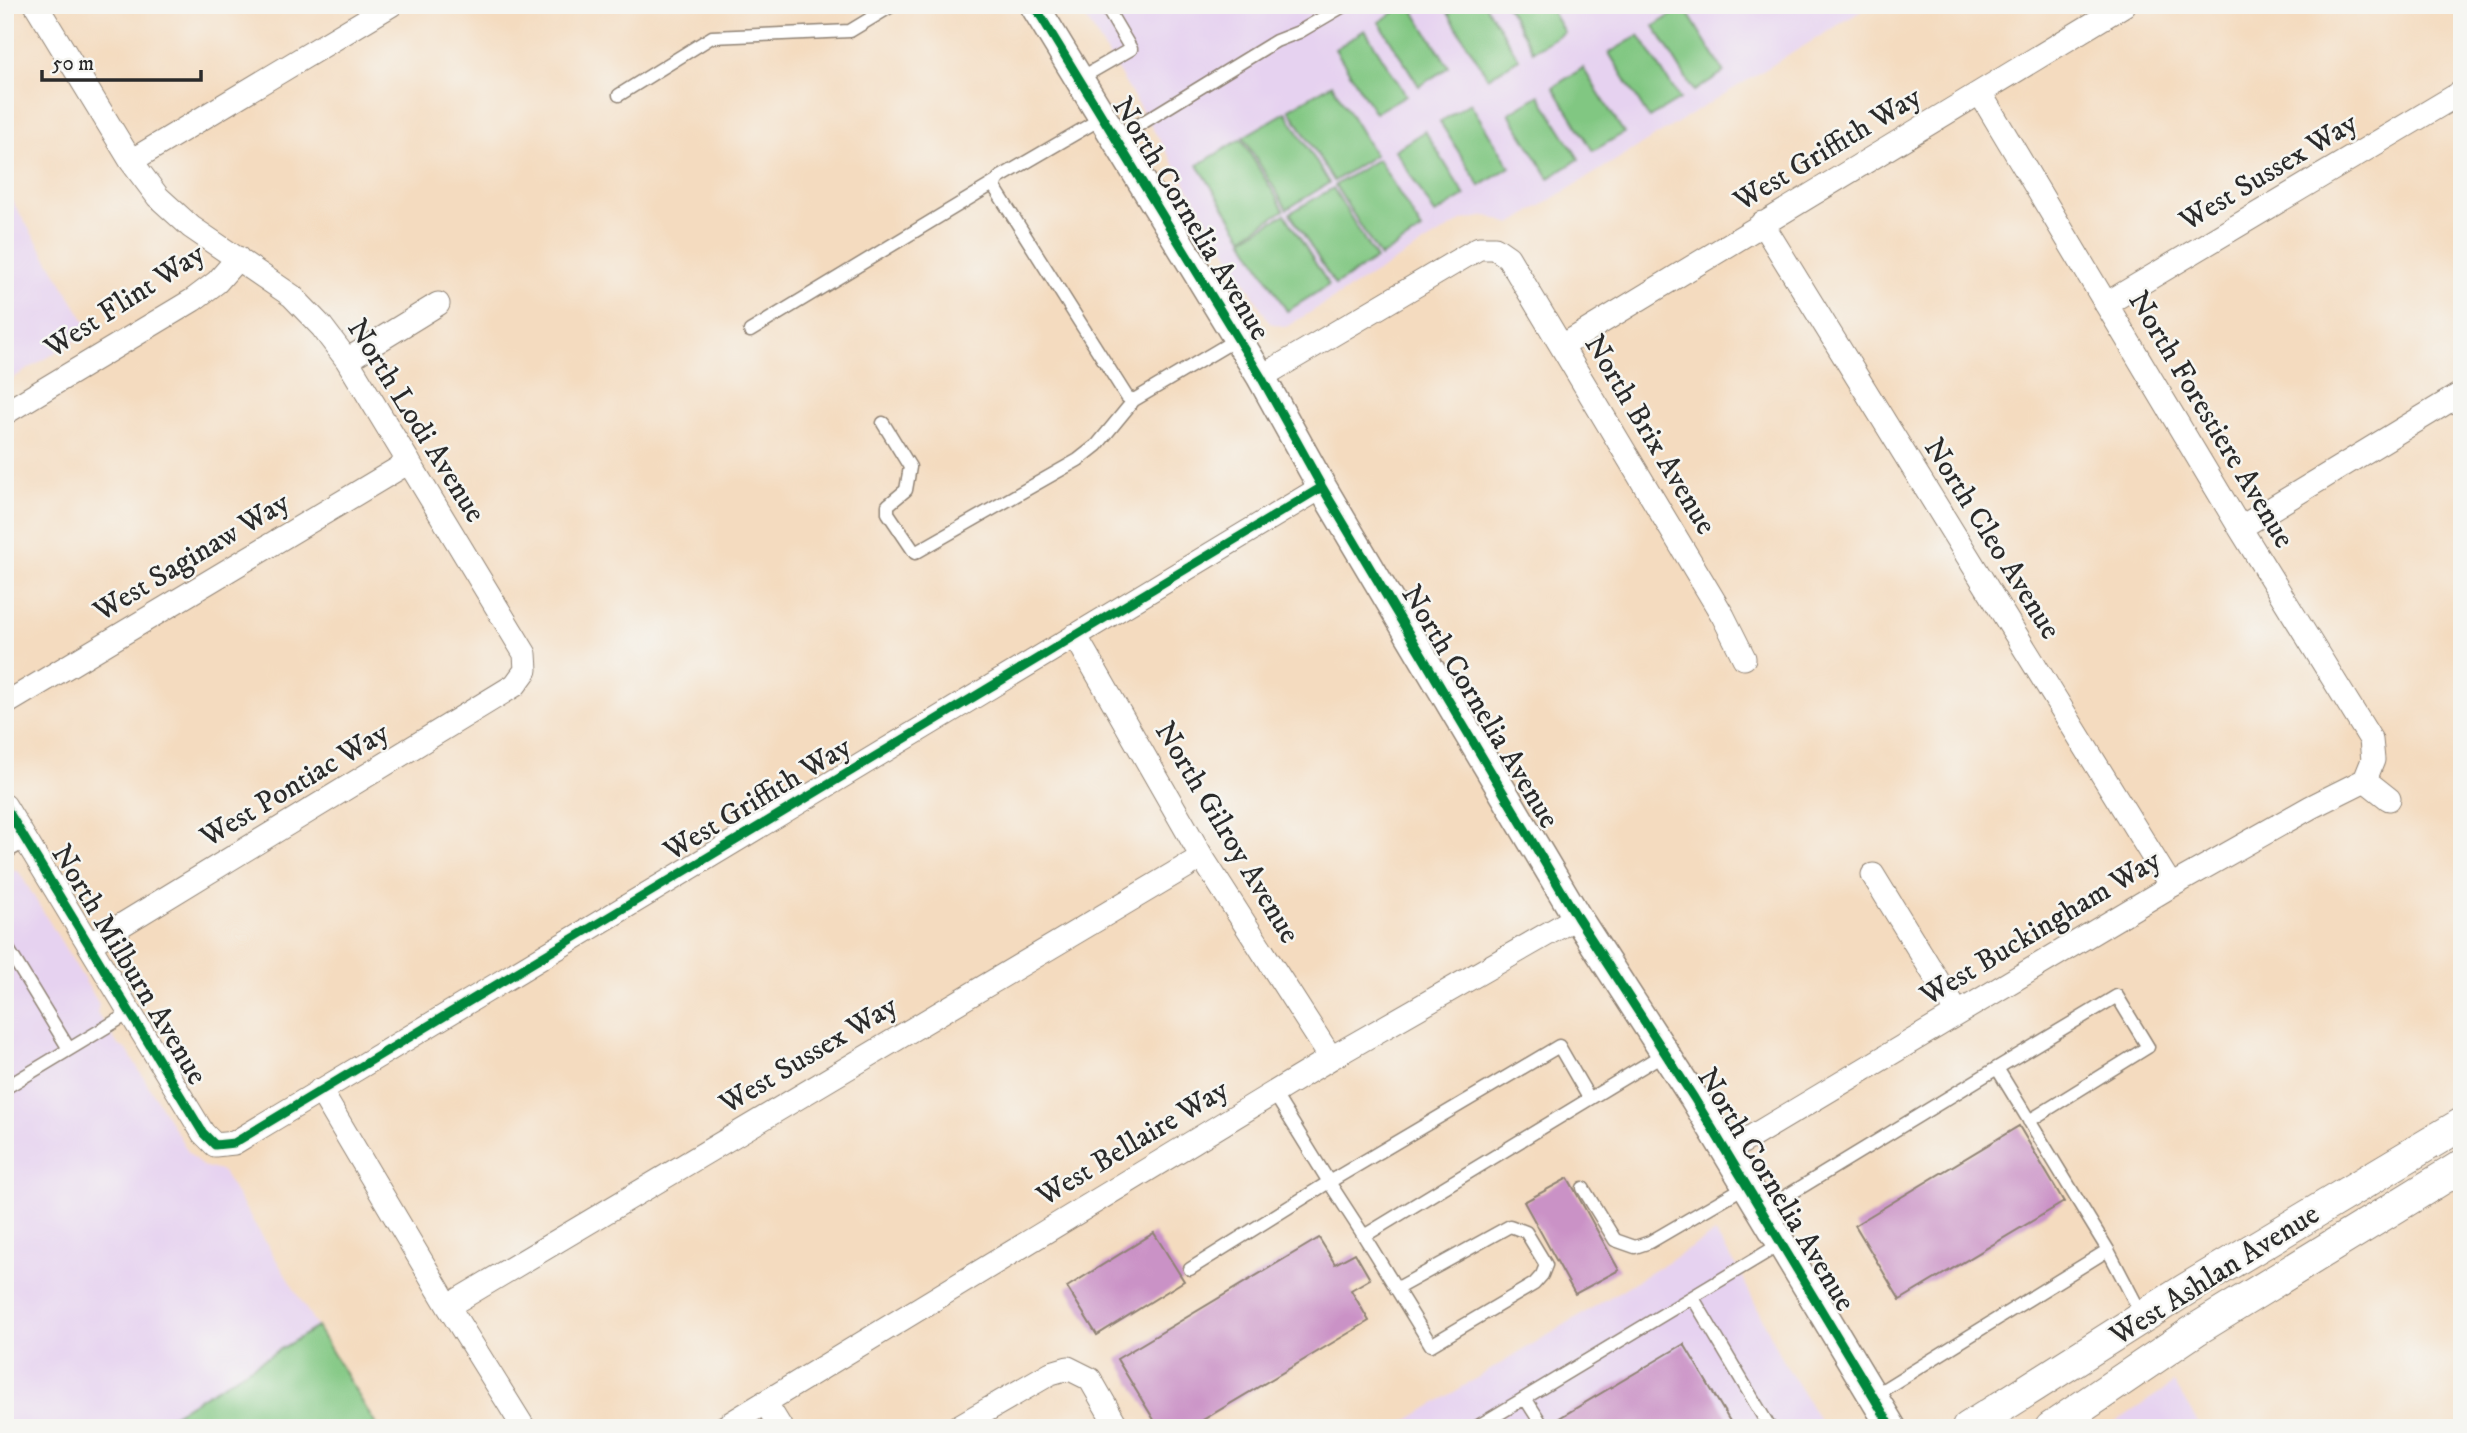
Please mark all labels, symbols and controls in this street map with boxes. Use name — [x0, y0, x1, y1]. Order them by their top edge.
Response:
scale bar — [42, 38, 201, 82]
text: 50 m — [52, 51, 94, 77]
street label: West Griffith Way — [1726, 78, 1929, 220]
street label: North Cornelia Avenue — [1103, 90, 1278, 347]
street label: West Sussex Way — [2172, 104, 2365, 240]
street label: West Flint Way — [37, 235, 213, 367]
street label: North Forestiere Avenue — [2119, 285, 2302, 555]
street label: North Lodi Avenue — [338, 312, 493, 530]
street label: North Brix Avenue — [1575, 328, 1724, 542]
street label: North Cleo Avenue — [1915, 431, 2068, 646]
street label: West Saginaw Way — [86, 484, 297, 631]
street label: North Cornelia Avenue — [1392, 578, 1567, 835]
street label: West Pontiac Way — [193, 714, 396, 857]
street label: North Gilroy Avenue — [1146, 715, 1307, 950]
street label: West Griffith Way — [656, 728, 859, 870]
street label: North Milburn Avenue — [42, 838, 215, 1092]
street label: West Buckingham Way — [1913, 842, 2168, 1015]
street label: West Sussex Way — [712, 987, 905, 1123]
street label: North Cornelia Avenue — [1688, 1061, 1863, 1318]
street label: West Bellaire Way — [1029, 1071, 1236, 1216]
street label: West Ashlan Avenue — [2102, 1196, 2326, 1355]

